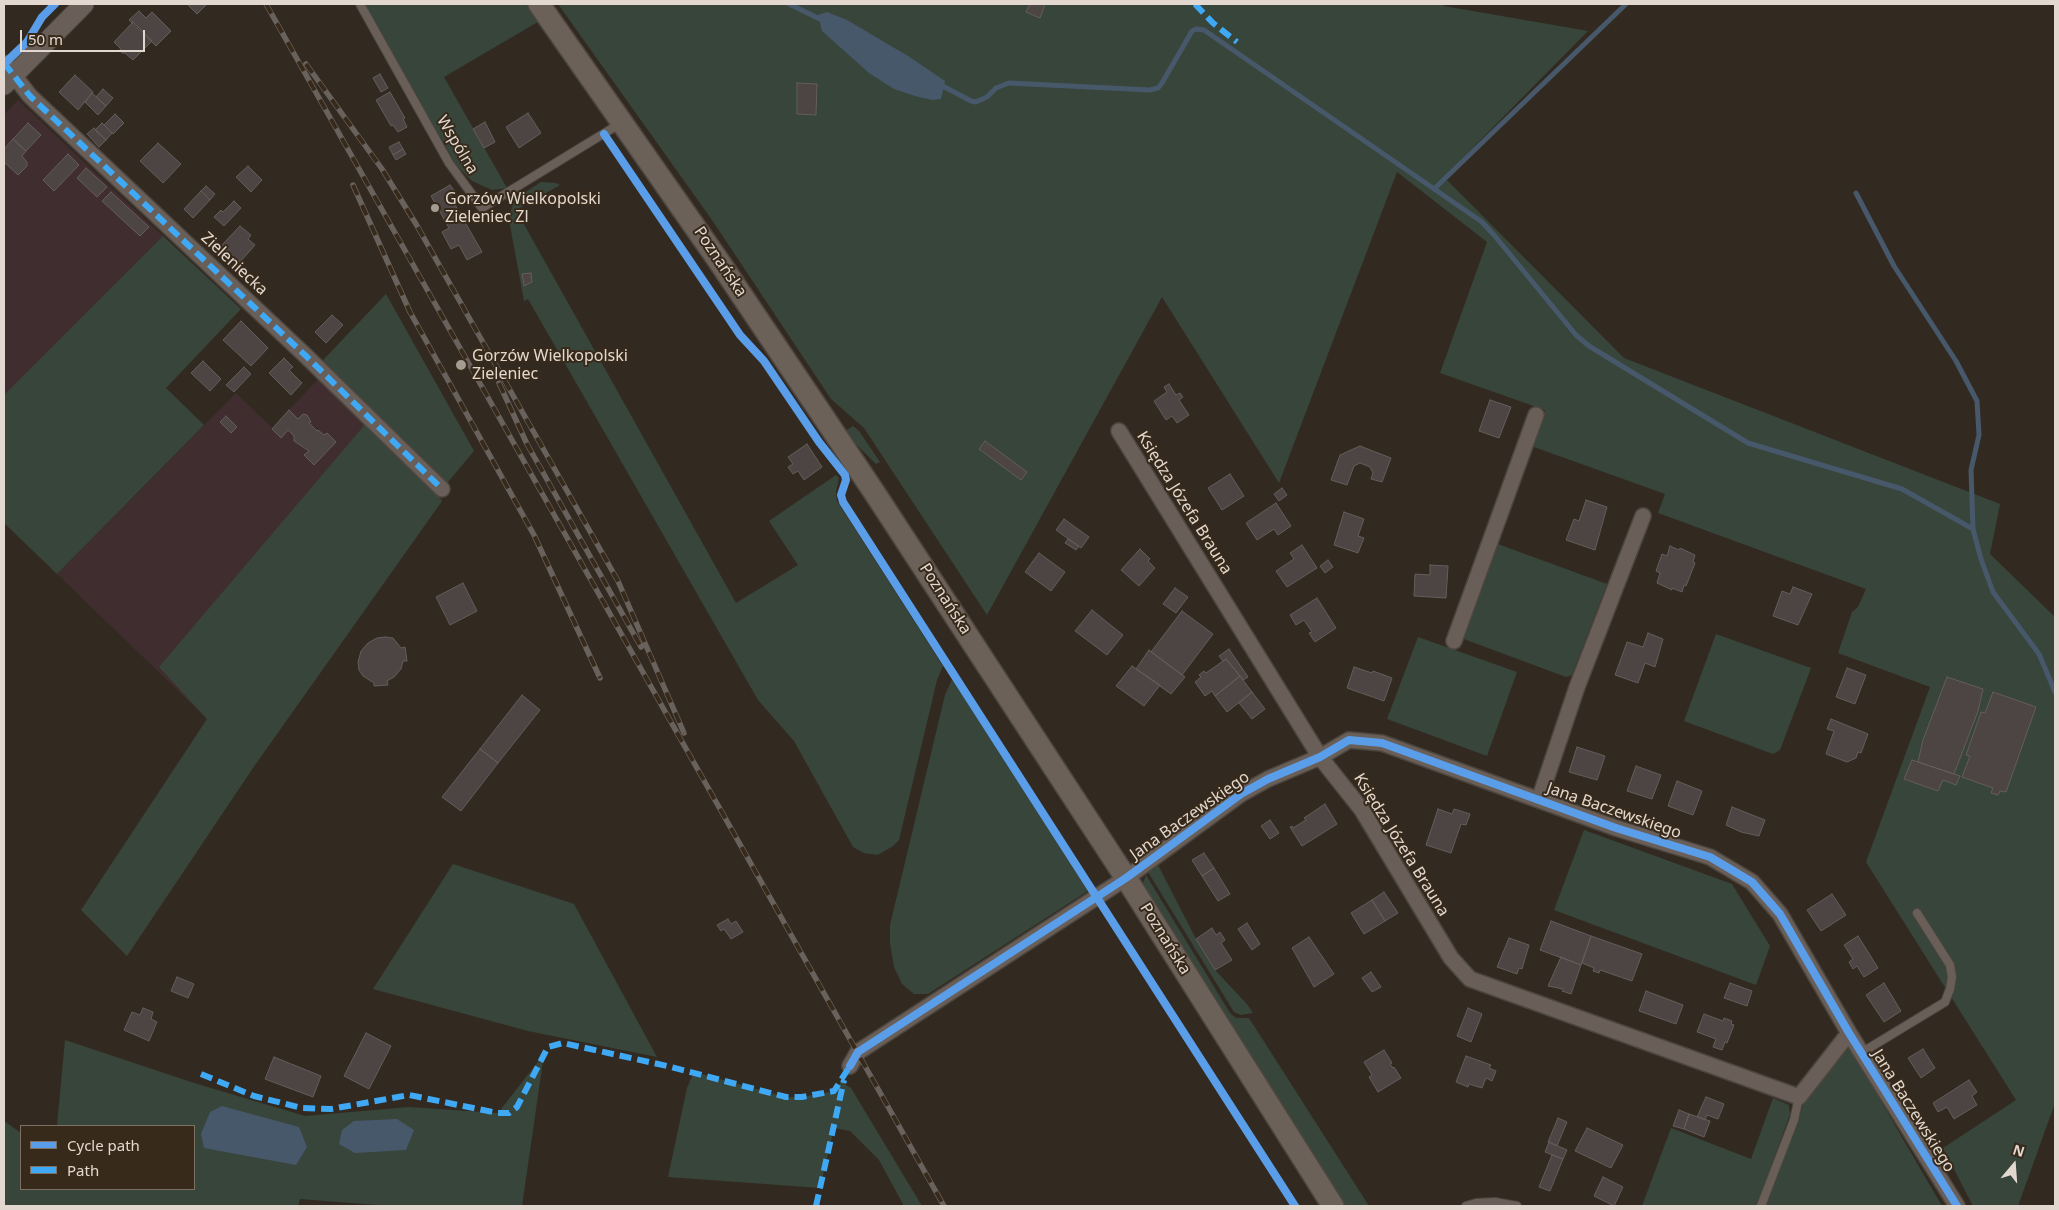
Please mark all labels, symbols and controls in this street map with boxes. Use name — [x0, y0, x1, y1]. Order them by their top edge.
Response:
scale bar — [22, 20, 148, 52]
text: 50 m — [28, 29, 63, 49]
street label: Wspólna — [432, 112, 482, 178]
place label: Gorzów Wielkopolski Zieleniec Zl — [445, 189, 601, 227]
marker: Gorzów Wielkopolski Zieleniec Zl — [429, 202, 441, 214]
street label: Poznańska — [689, 223, 751, 301]
street label: Zieleniecka — [197, 228, 271, 300]
place label: Gorzów Wielkopolski Zieleniec — [472, 346, 628, 384]
marker: Gorzów Wielkopolski Zieleniec — [454, 358, 468, 372]
street label: Księdza Józefa Brauna — [1132, 428, 1236, 578]
street label: Poznańska — [915, 560, 975, 638]
street label: Jana Baczewskiego — [1127, 768, 1253, 864]
street label: Księdza Józefa Brauna — [1349, 770, 1453, 920]
street label: Jana Baczewskiego — [1544, 779, 1684, 843]
street label: Poznańska — [1135, 900, 1195, 978]
street label: Jana Baczewskiego — [1867, 1046, 1959, 1176]
legend — [20, 1125, 195, 1190]
text: Cycle path — [67, 1135, 140, 1155]
text: N — [2010, 1139, 2027, 1161]
north arrow — [1989, 1140, 2039, 1190]
text: Path — [67, 1160, 99, 1180]

